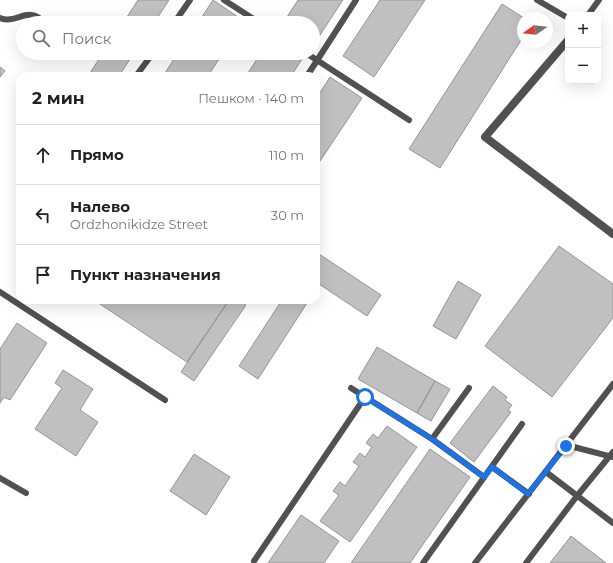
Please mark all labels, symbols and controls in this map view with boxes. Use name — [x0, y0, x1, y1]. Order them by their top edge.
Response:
north arrow — [517, 12, 553, 48]
map controls — [565, 12, 601, 84]
button: + — [565, 12, 601, 48]
search box — [16, 16, 320, 60]
icon: search — [30, 27, 52, 49]
text: Поиск — [62, 29, 111, 48]
button: − — [565, 48, 601, 84]
text: 2 мин — [32, 88, 85, 108]
text: Пешком · 140 m — [198, 90, 304, 106]
icon: ahead — [32, 144, 54, 166]
text: Прямо — [70, 145, 124, 164]
text: 110 m — [269, 147, 304, 163]
text: Налево — [70, 197, 130, 216]
icon: left — [32, 204, 54, 226]
text: 30 m — [271, 207, 304, 223]
text: Ordzhonikidze Street — [70, 216, 208, 232]
icon: arrive — [32, 264, 54, 286]
text: Пункт назначения — [70, 265, 221, 284]
route start — [356, 388, 374, 406]
route end — [557, 437, 575, 455]

